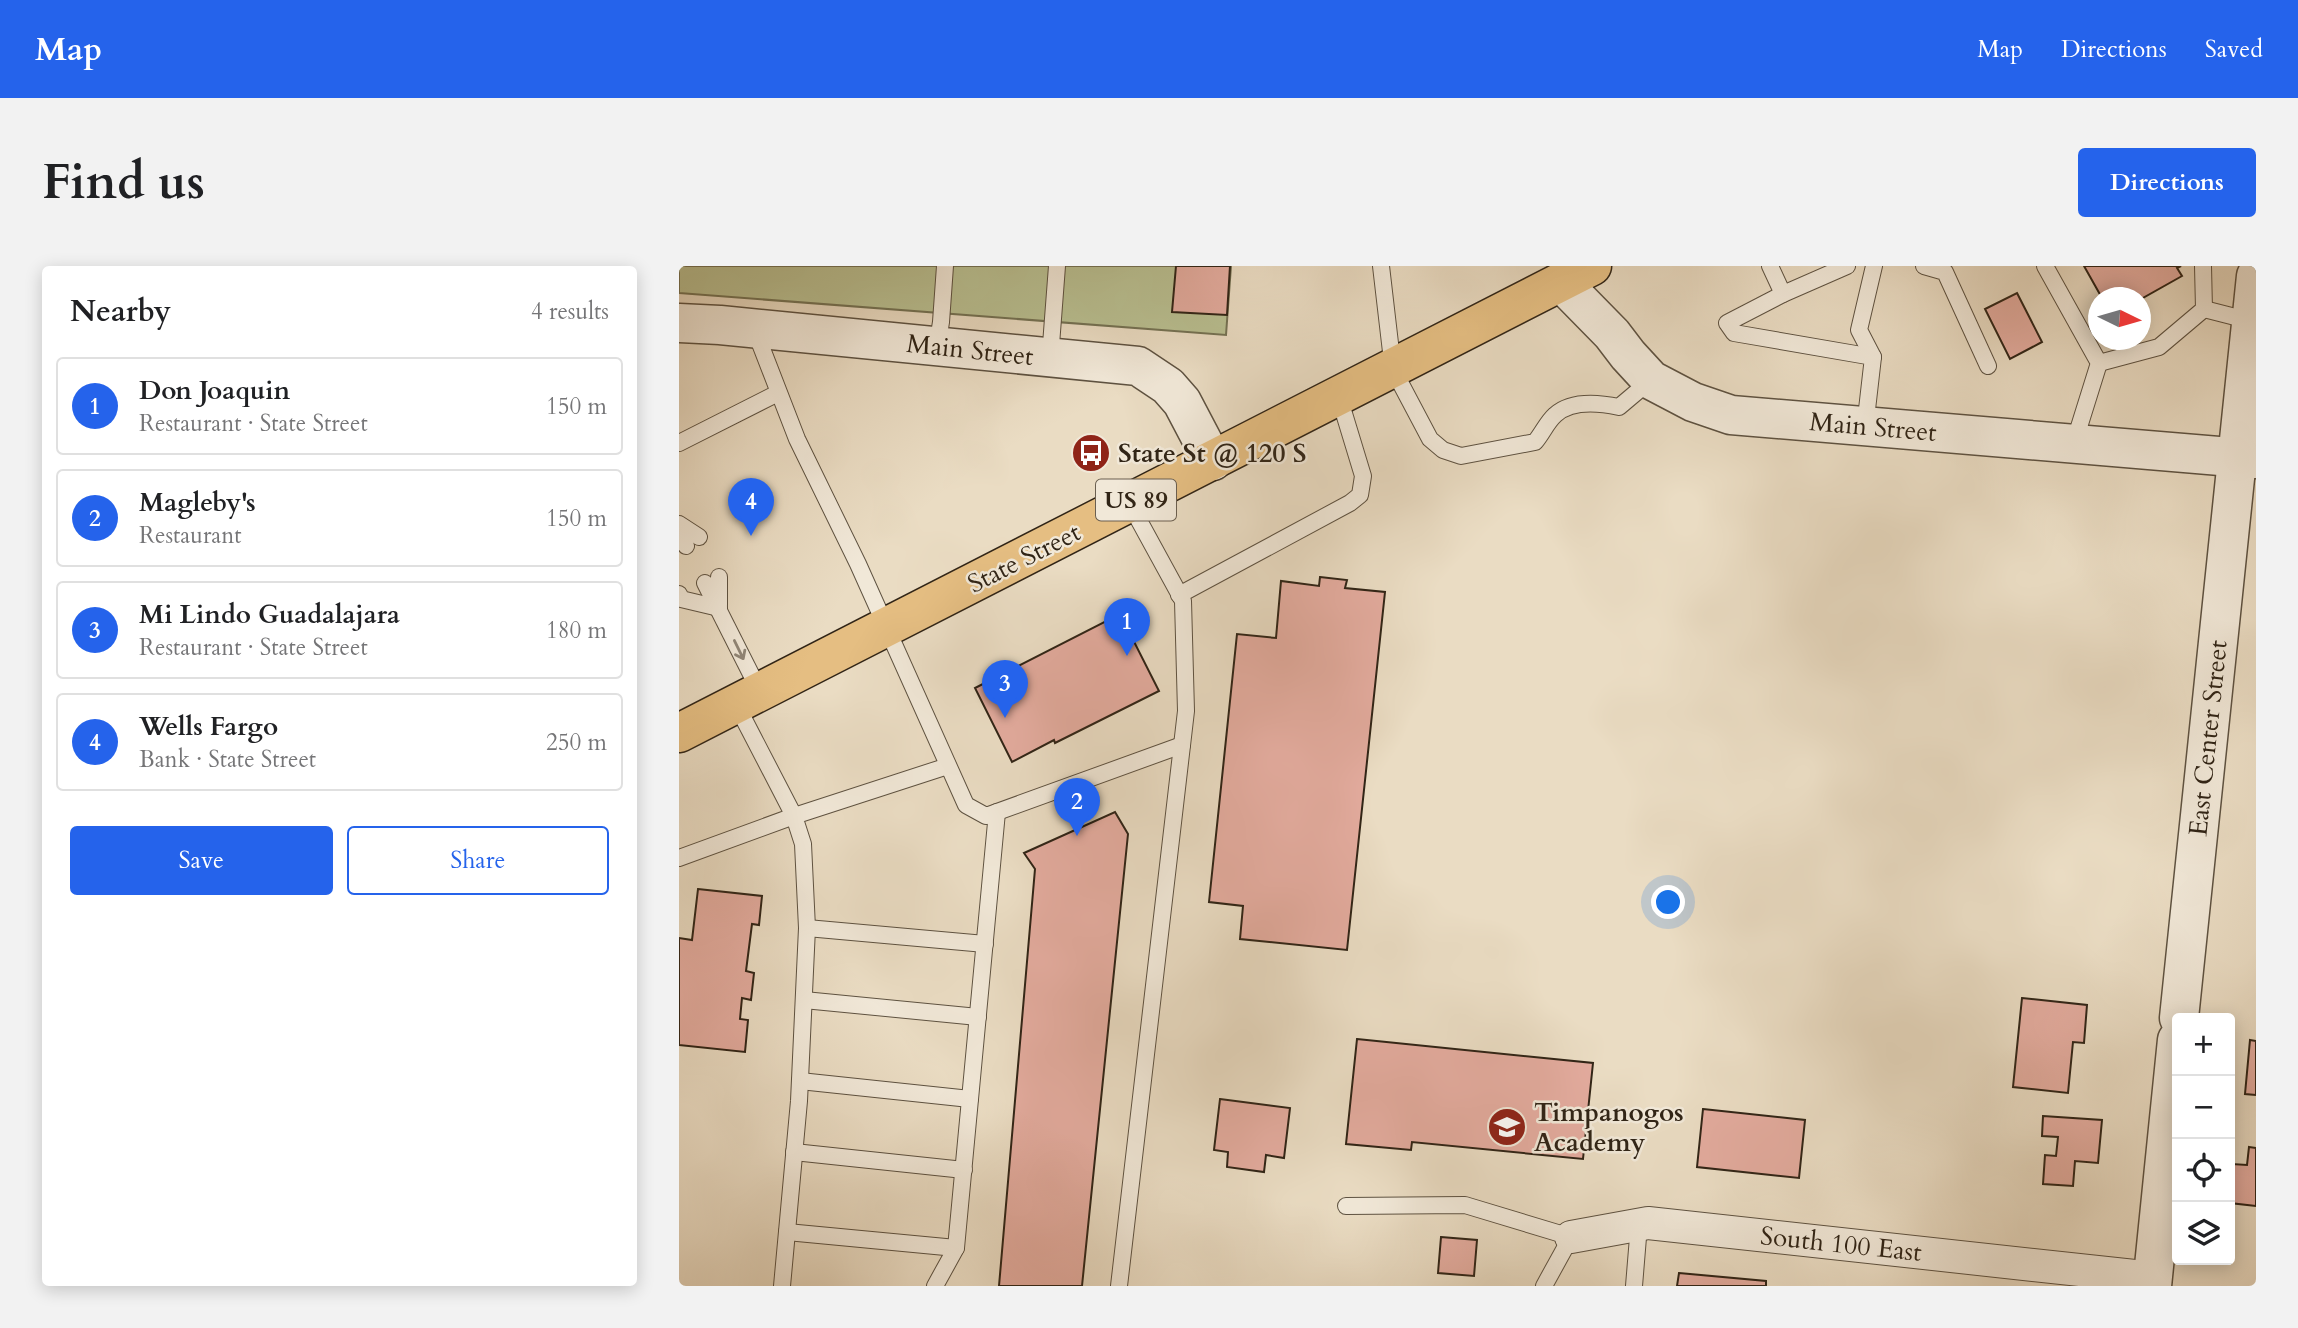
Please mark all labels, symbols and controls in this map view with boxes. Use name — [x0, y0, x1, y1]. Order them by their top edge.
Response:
text: Map — [35, 27, 102, 72]
text: Map — [1977, 33, 2023, 66]
text: Directions — [2061, 33, 2167, 66]
text: Saved — [2205, 33, 2263, 66]
button: Directions — [2078, 148, 2256, 217]
text: Find us — [42, 149, 205, 216]
north arrow — [2088, 287, 2151, 350]
text: Nearby — [70, 291, 171, 332]
text: 4 results — [531, 296, 609, 327]
street label: Main Street — [905, 326, 1035, 374]
text: Don Joaquin — [139, 373, 290, 408]
text: 1 — [89, 391, 101, 422]
text: 150 m — [546, 391, 607, 422]
street label: Main Street — [1808, 404, 1938, 450]
text: Restaurant · State Street — [139, 408, 368, 439]
bus stop icon: State St @ 120 S — [1070, 432, 1112, 474]
place label: State St @ 120 S — [1118, 436, 1306, 471]
pin: 4 — [728, 478, 774, 536]
road number: US 89 — [1096, 480, 1176, 521]
text: Magleby's — [139, 485, 256, 520]
text: 2 — [89, 503, 101, 534]
text: 150 m — [546, 503, 607, 534]
street label: State Street — [962, 515, 1086, 601]
text: Restaurant — [139, 520, 242, 551]
text: Mi Lindo Guadalajara — [139, 597, 400, 632]
pin: 1 — [1104, 598, 1150, 656]
text: 3 — [89, 615, 101, 646]
text: 180 m — [546, 615, 607, 646]
text: Restaurant · State Street — [139, 632, 368, 663]
street label: East Center Street — [2180, 638, 2236, 838]
one-way arrow — [733, 639, 746, 660]
pin: 3 — [982, 660, 1028, 718]
text: Wells Fargo — [139, 709, 278, 744]
text: 4 — [89, 727, 101, 758]
text: 250 m — [546, 727, 607, 758]
text: Bank · State Street — [139, 744, 316, 775]
pin: 2 — [1054, 778, 1100, 836]
button: Save — [70, 826, 333, 895]
button: Share — [347, 826, 609, 895]
your location — [1651, 885, 1685, 919]
map controls — [2172, 1013, 2235, 1265]
button: + — [2172, 1013, 2235, 1076]
button: − — [2172, 1076, 2235, 1139]
place label: Timpanogos Academy — [1534, 1095, 1684, 1160]
school or university icon: Timpanogos Academy — [1486, 1106, 1528, 1148]
button: locate — [2172, 1139, 2235, 1202]
button: layers — [2172, 1202, 2235, 1265]
street label: South 100 East — [1759, 1218, 1923, 1270]

